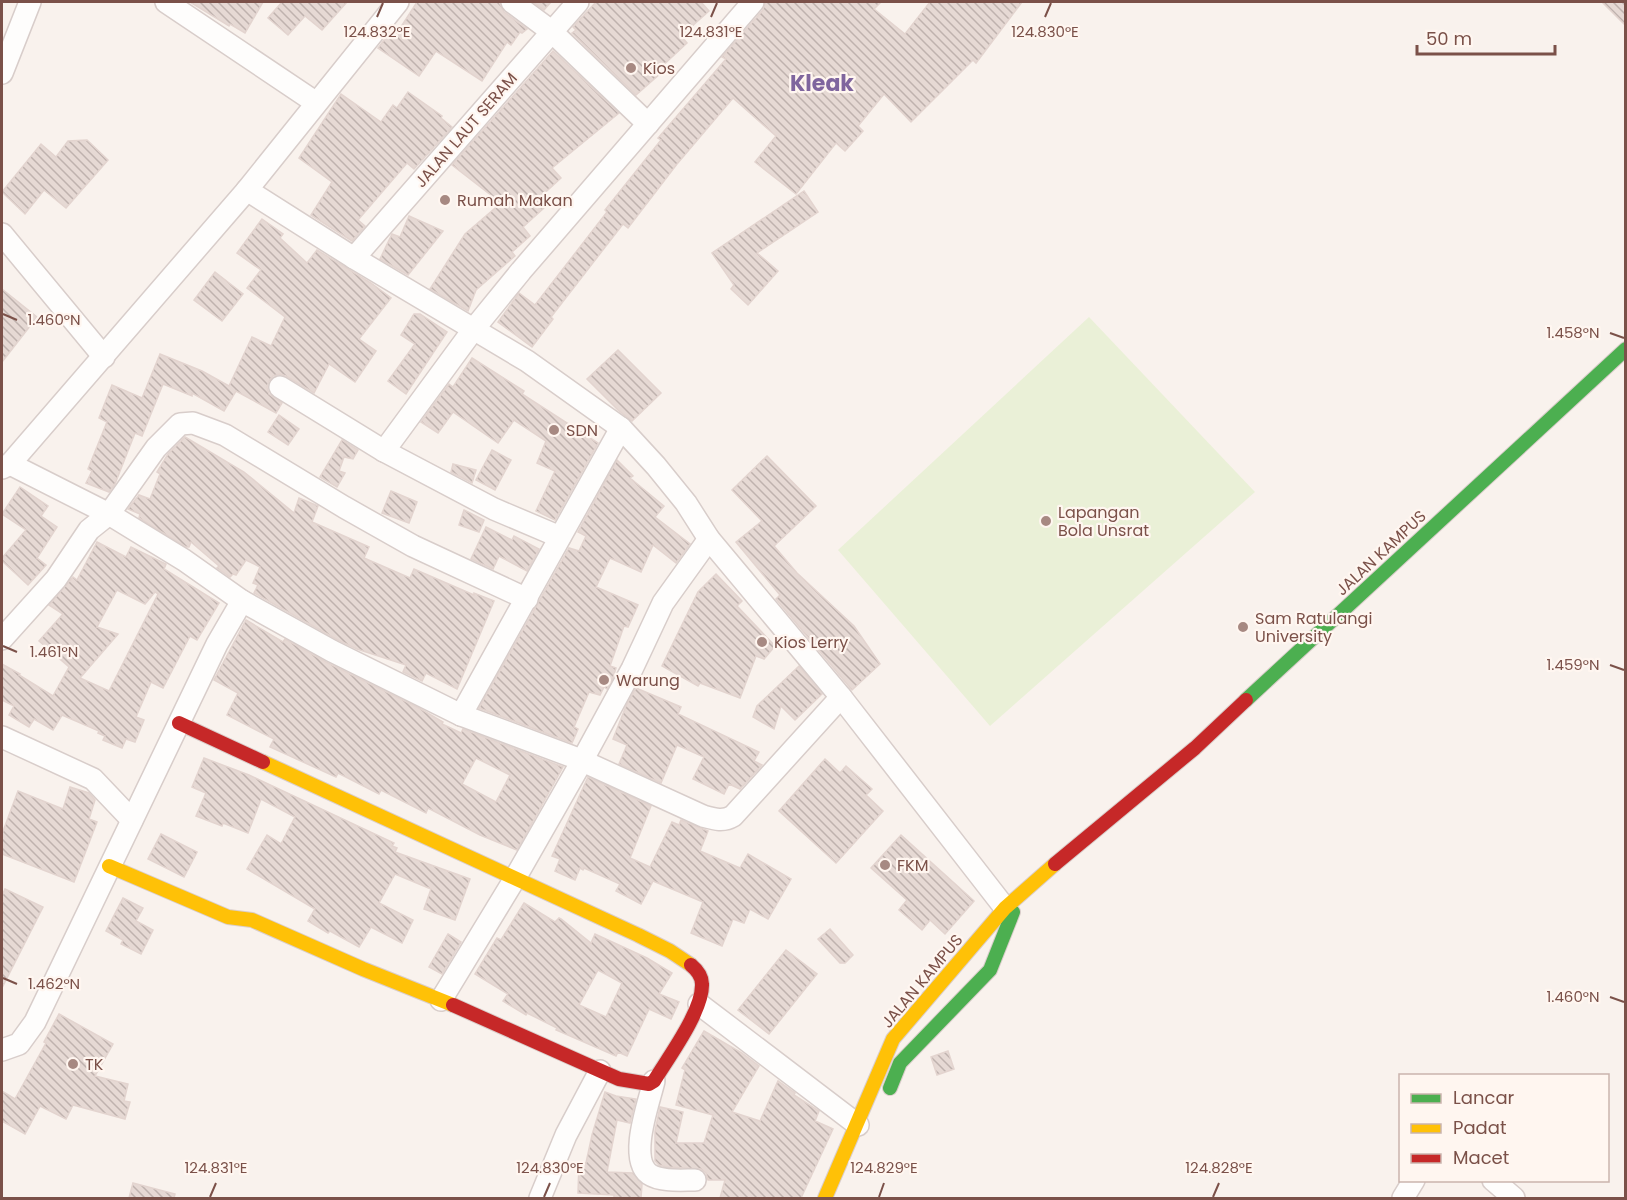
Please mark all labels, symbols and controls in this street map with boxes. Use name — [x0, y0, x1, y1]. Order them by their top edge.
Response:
scale bar — [1417, 18, 1555, 56]
text: 124.832°E — [344, 21, 410, 42]
text: 124.831°E — [680, 21, 742, 42]
text: 124.830°E — [1011, 21, 1079, 42]
text: 50 m — [1426, 26, 1472, 51]
place label: Kios — [643, 57, 675, 80]
marker: Kios — [624, 61, 638, 75]
street label: JALAN LAUT SERAM — [409, 67, 523, 193]
district label: Kleak — [790, 68, 854, 99]
place label: Rumah Makan — [457, 189, 573, 212]
marker: Rumah Makan — [438, 193, 452, 207]
text: 1.460°N — [27, 309, 81, 330]
text: 1.458°N — [1547, 322, 1599, 343]
place label: SDN — [566, 419, 598, 442]
marker: SDN — [547, 423, 561, 437]
place label: Lapangan Bola Unsrat — [1058, 501, 1149, 542]
street label: JALAN KAMPUS — [1331, 505, 1431, 601]
marker: Lapangan Bola Unsrat — [1039, 514, 1053, 528]
place label: Sam Ratulangi University — [1255, 607, 1372, 648]
marker: Sam Ratulangi University — [1236, 620, 1250, 634]
place label: Kios Lerry — [774, 631, 848, 654]
marker: Kios Lerry — [755, 635, 769, 649]
text: 1.461°N — [30, 641, 78, 662]
text: 1.459°N — [1547, 654, 1599, 675]
place label: Warung — [616, 669, 680, 692]
marker: Warung — [597, 673, 611, 687]
place label: FKM — [897, 854, 928, 877]
marker: FKM — [878, 858, 892, 872]
street label: JALAN KAMPUS — [876, 929, 968, 1033]
text: 1.462°N — [28, 973, 80, 994]
text: 1.460°N — [1546, 986, 1600, 1007]
place label: TK — [85, 1053, 104, 1076]
marker: TK — [66, 1057, 80, 1071]
legend — [1399, 1074, 1609, 1182]
text: Lancar — [1453, 1085, 1515, 1110]
text: Padat — [1453, 1115, 1506, 1140]
text: Macet — [1453, 1145, 1509, 1170]
text: 124.831°E — [185, 1157, 247, 1178]
text: 124.830°E — [516, 1157, 584, 1178]
text: 124.829°E — [850, 1157, 918, 1178]
text: 124.828°E — [1185, 1157, 1253, 1178]

